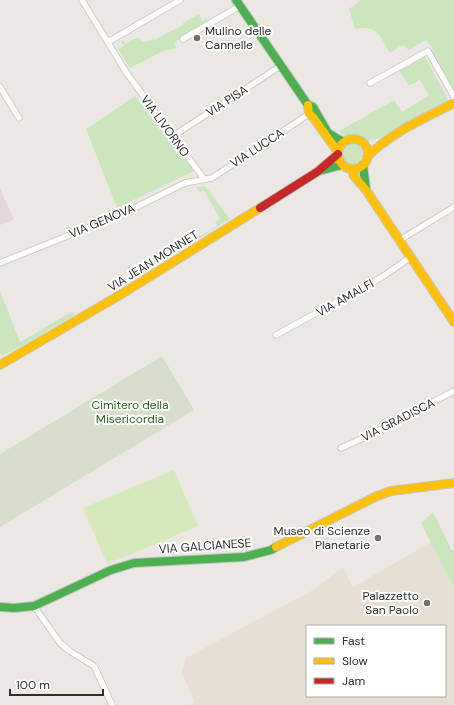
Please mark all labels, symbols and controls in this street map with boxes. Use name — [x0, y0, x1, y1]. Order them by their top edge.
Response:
place label: Mulino delle Cannelle — [205, 23, 271, 53]
marker: Mulino delle Cannelle — [192, 33, 202, 43]
street label: VIA PISA — [203, 82, 251, 120]
street label: VIA LIVORNO — [137, 92, 193, 160]
street label: VIA LUCCA — [227, 125, 287, 171]
street label: VIA GENOVA — [67, 200, 137, 242]
street label: VIA JEAN MONNET — [105, 227, 201, 295]
street label: VIA AMALFI — [313, 276, 377, 320]
street label: VIA GRADISCA — [358, 395, 438, 445]
park label: Cimitero della Misericordia — [91, 397, 169, 427]
place label: Museo di Scienze Planetarie — [274, 523, 370, 553]
marker: Museo di Scienze Planetarie — [373, 533, 383, 543]
street label: VIA GALCIANESE — [158, 535, 252, 557]
place label: Palazzetto San Paolo — [363, 588, 419, 618]
marker: Palazzetto San Paolo — [422, 598, 432, 608]
legend — [306, 625, 446, 697]
text: Fast — [342, 633, 365, 649]
text: Slow — [342, 653, 368, 669]
scale bar — [10, 671, 103, 697]
text: Jam — [342, 673, 365, 689]
text: 100 m — [16, 677, 50, 693]

